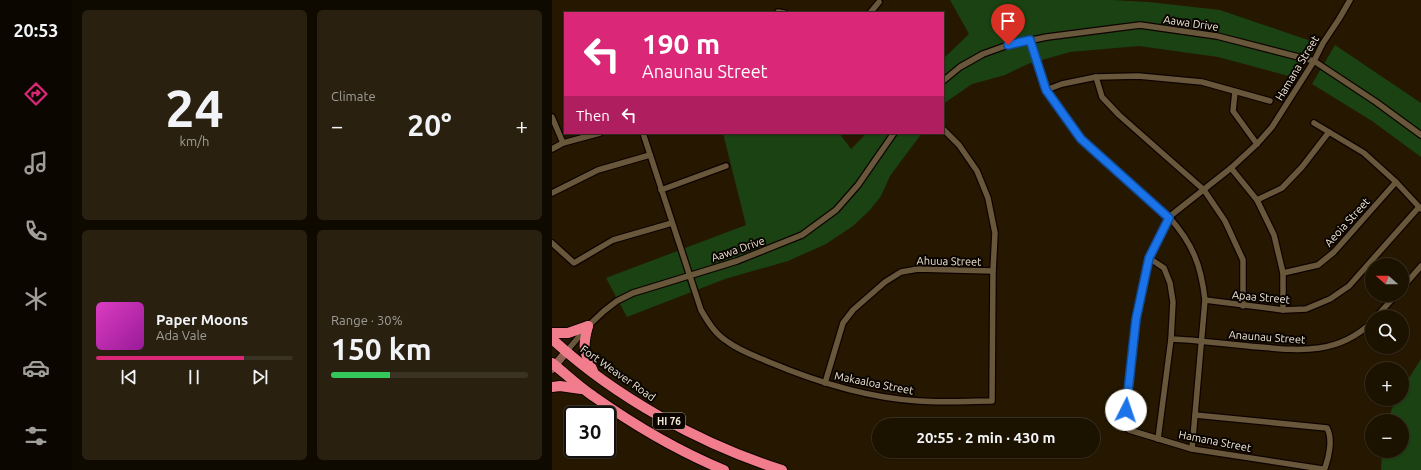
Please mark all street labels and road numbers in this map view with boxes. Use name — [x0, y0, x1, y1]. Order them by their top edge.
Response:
street label: Aawa Drive — [1163, 13, 1219, 33]
street label: Hamana Street — [1273, 33, 1321, 103]
street label: Aeoia Street — [1322, 195, 1372, 249]
street label: Aawa Drive — [710, 234, 766, 264]
street label: Ahuua Street — [916, 254, 982, 268]
street label: Apaa Street — [1232, 288, 1291, 306]
street label: Anaunau Street — [1228, 328, 1306, 346]
street label: Fort Weaver Road — [578, 343, 658, 403]
street label: Makaaloa Street — [833, 369, 915, 397]
road number: HI 76 — [653, 413, 685, 429]
street label: Hamana Street — [1178, 428, 1253, 454]

